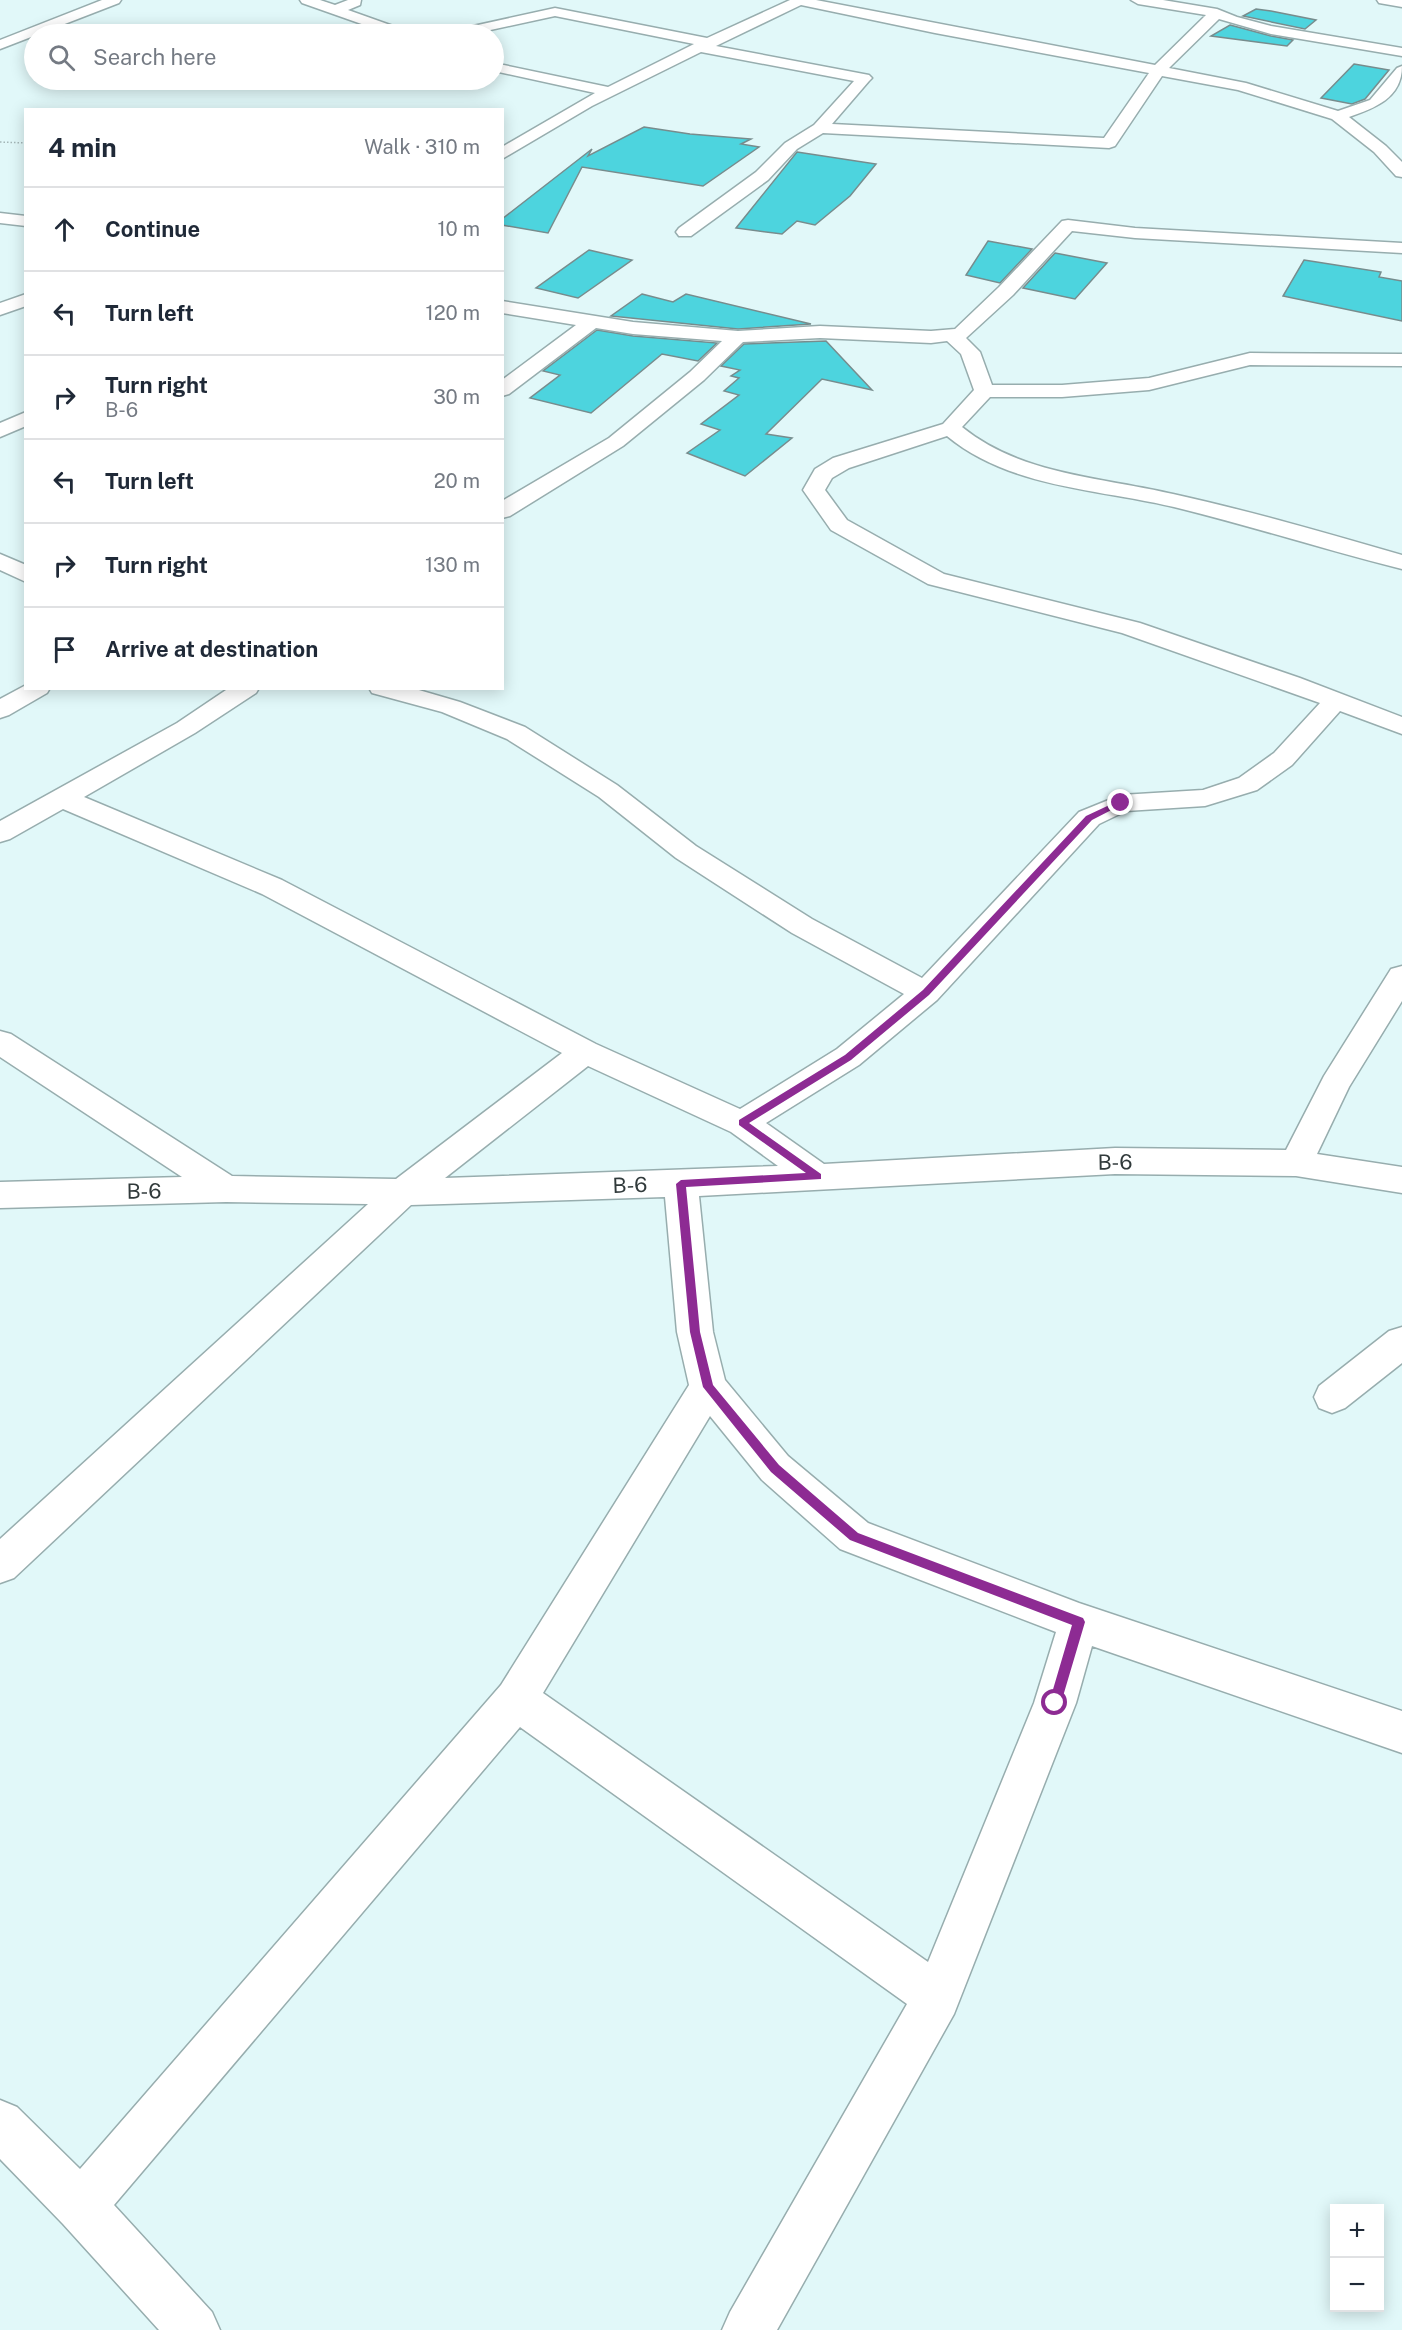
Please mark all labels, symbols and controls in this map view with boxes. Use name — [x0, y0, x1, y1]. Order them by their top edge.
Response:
search box — [24, 24, 504, 90]
icon: search — [45, 41, 78, 74]
text: Search here — [93, 44, 217, 70]
text: 4 min — [48, 132, 117, 163]
text: Walk · 310 m — [364, 135, 480, 159]
icon: ahead — [48, 213, 81, 246]
text: Continue — [105, 216, 200, 242]
text: 10 m — [437, 217, 480, 241]
icon: left — [48, 297, 81, 330]
text: Turn left — [105, 300, 194, 326]
text: 120 m — [426, 301, 480, 325]
text: Turn right — [105, 372, 208, 398]
icon: right — [48, 381, 81, 414]
text: 30 m — [433, 385, 480, 409]
text: B-6 — [105, 398, 138, 422]
icon: left — [48, 465, 81, 498]
text: Turn left — [105, 468, 194, 494]
text: 20 m — [434, 469, 480, 493]
icon: right — [48, 549, 81, 582]
text: Turn right — [105, 552, 208, 578]
text: 130 m — [425, 553, 480, 577]
icon: arrive — [48, 633, 81, 666]
text: Arrive at destination — [105, 636, 318, 662]
route end — [1107, 789, 1133, 815]
street label: B-6 — [1097, 1149, 1133, 1175]
street label: B-6 — [612, 1172, 648, 1198]
street label: B-6 — [126, 1178, 162, 1204]
route start — [1041, 1689, 1067, 1715]
map controls — [1330, 2204, 1384, 2312]
button: + — [1330, 2204, 1384, 2258]
button: − — [1330, 2258, 1384, 2312]

